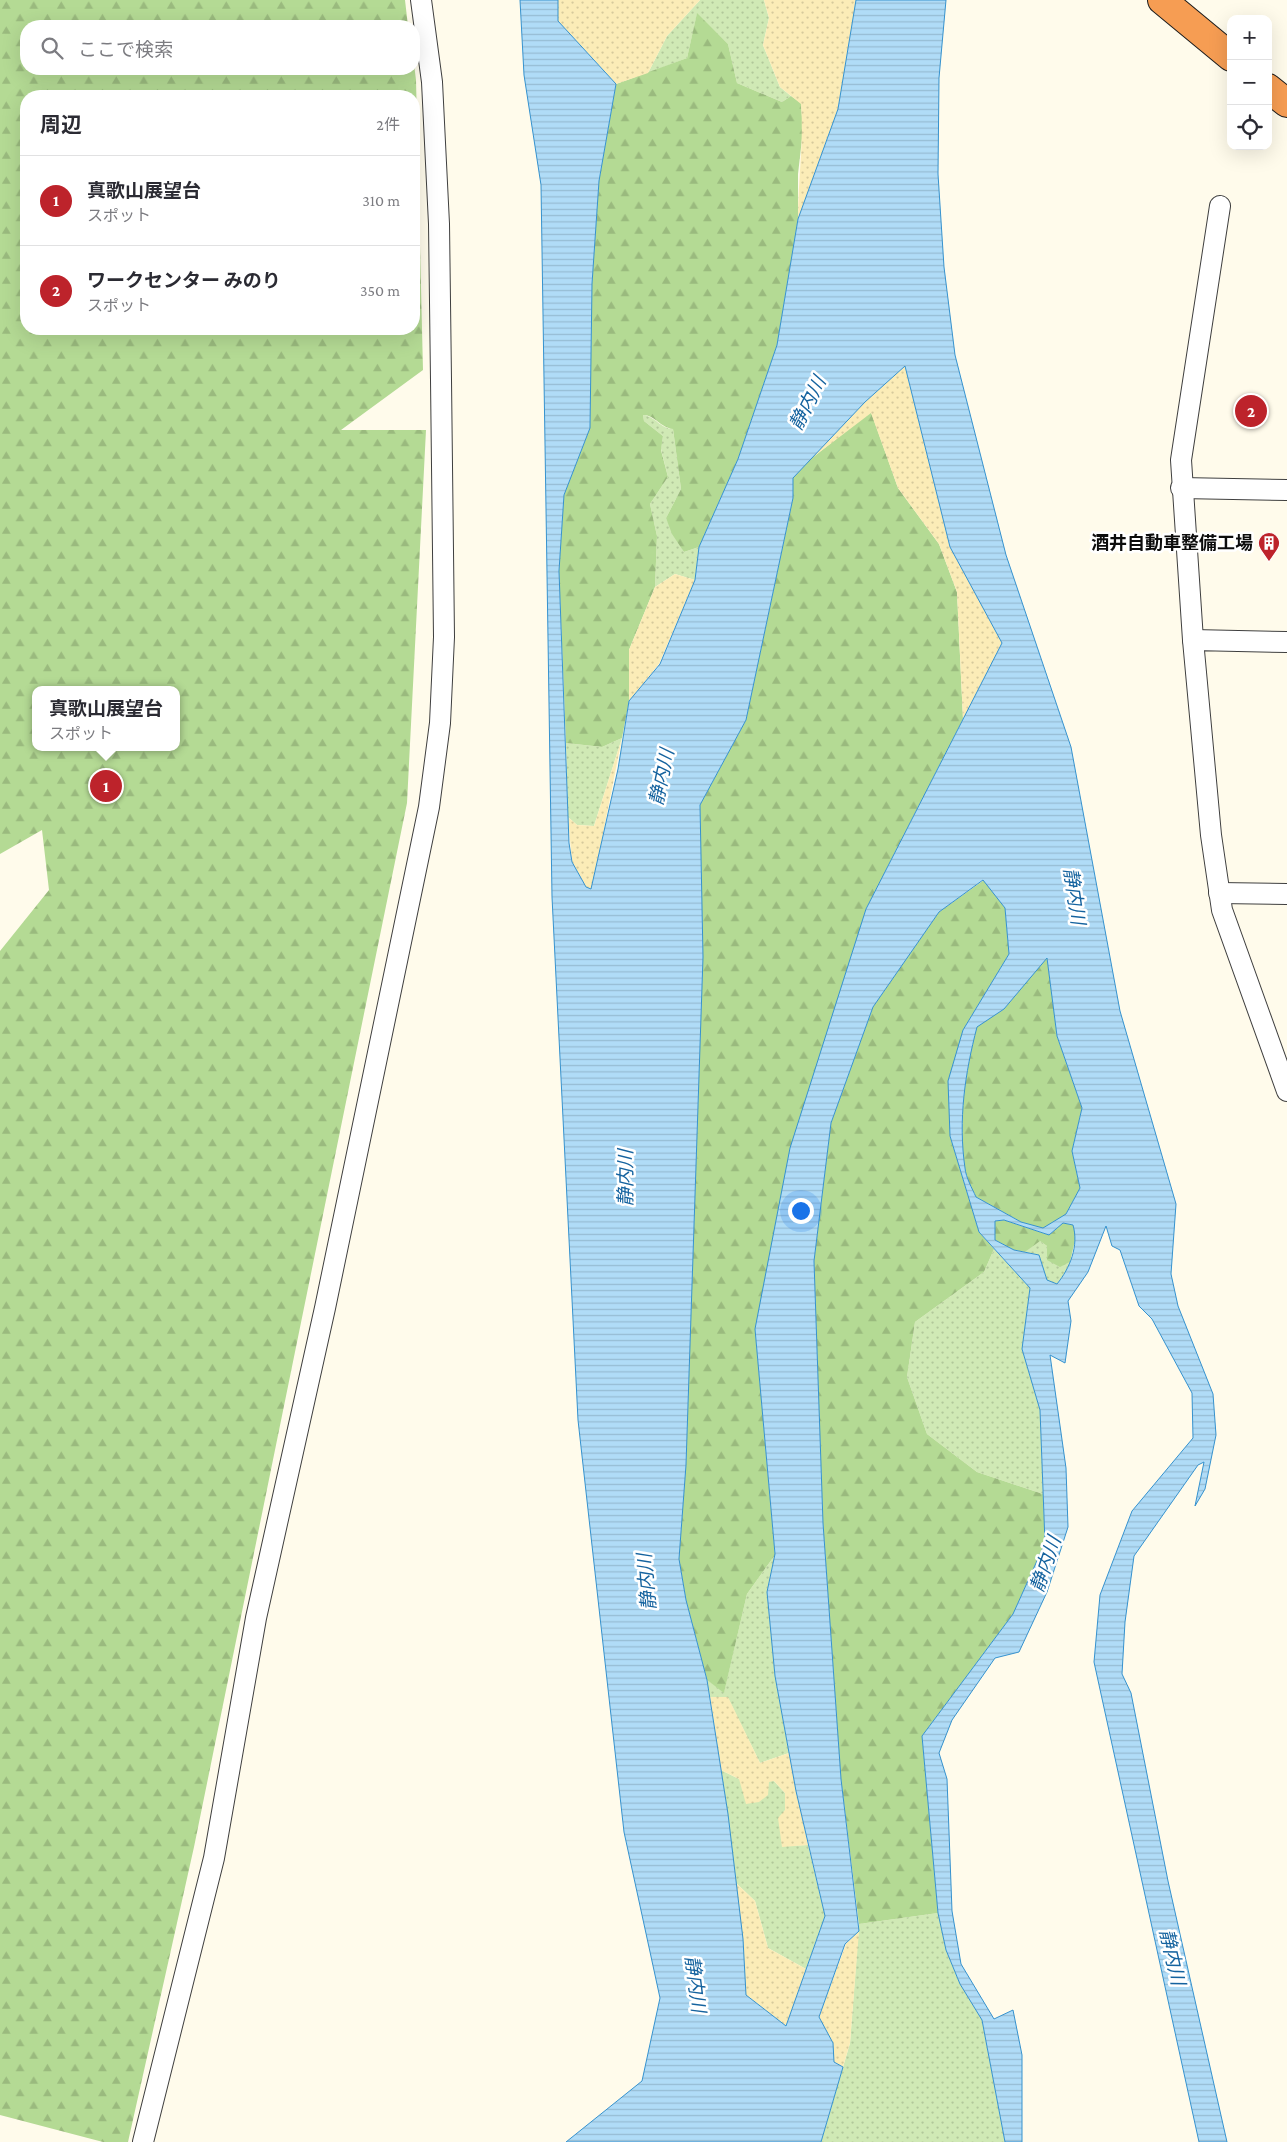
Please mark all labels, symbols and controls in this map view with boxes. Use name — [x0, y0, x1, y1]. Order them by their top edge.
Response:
map controls — [1227, 15, 1272, 150]
button: + — [1227, 15, 1272, 60]
search box — [20, 20, 420, 75]
icon: search — [38, 34, 66, 62]
text: ここで検索 — [78, 39, 173, 60]
button: − — [1227, 60, 1272, 105]
button: locate — [1227, 105, 1272, 150]
text: 周辺 — [40, 113, 82, 137]
text: 2件 — [376, 116, 400, 133]
text: 真歌山展望台 — [87, 180, 201, 201]
text: 1 — [53, 192, 59, 209]
text: 310 m — [362, 192, 400, 209]
text: スポット — [87, 207, 151, 224]
text: ワークセンター みのり — [87, 270, 281, 291]
text: 2 — [52, 282, 60, 299]
text: 350 m — [360, 282, 400, 299]
text: スポット — [87, 297, 151, 314]
water label: 静内川 — [785, 371, 831, 433]
pin: 2 — [1235, 392, 1267, 430]
building icon: 酒井自動車整備工場 — [1257, 531, 1281, 562]
place label: 酒井自動車整備工場 — [1091, 533, 1253, 553]
popup — [32, 686, 180, 751]
text: 真歌山展望台 — [49, 698, 163, 719]
text: スポット — [49, 725, 113, 742]
water label: 静内川 — [645, 745, 678, 807]
pin: 1 — [90, 767, 122, 805]
water label: 静内川 — [1060, 866, 1089, 928]
water label: 静内川 — [615, 1148, 636, 1207]
your location — [788, 1198, 814, 1224]
water label: 静内川 — [1026, 1532, 1065, 1595]
water label: 静内川 — [633, 1551, 659, 1611]
water label: 静内川 — [1156, 1927, 1190, 1989]
water label: 静内川 — [682, 1954, 710, 2016]

